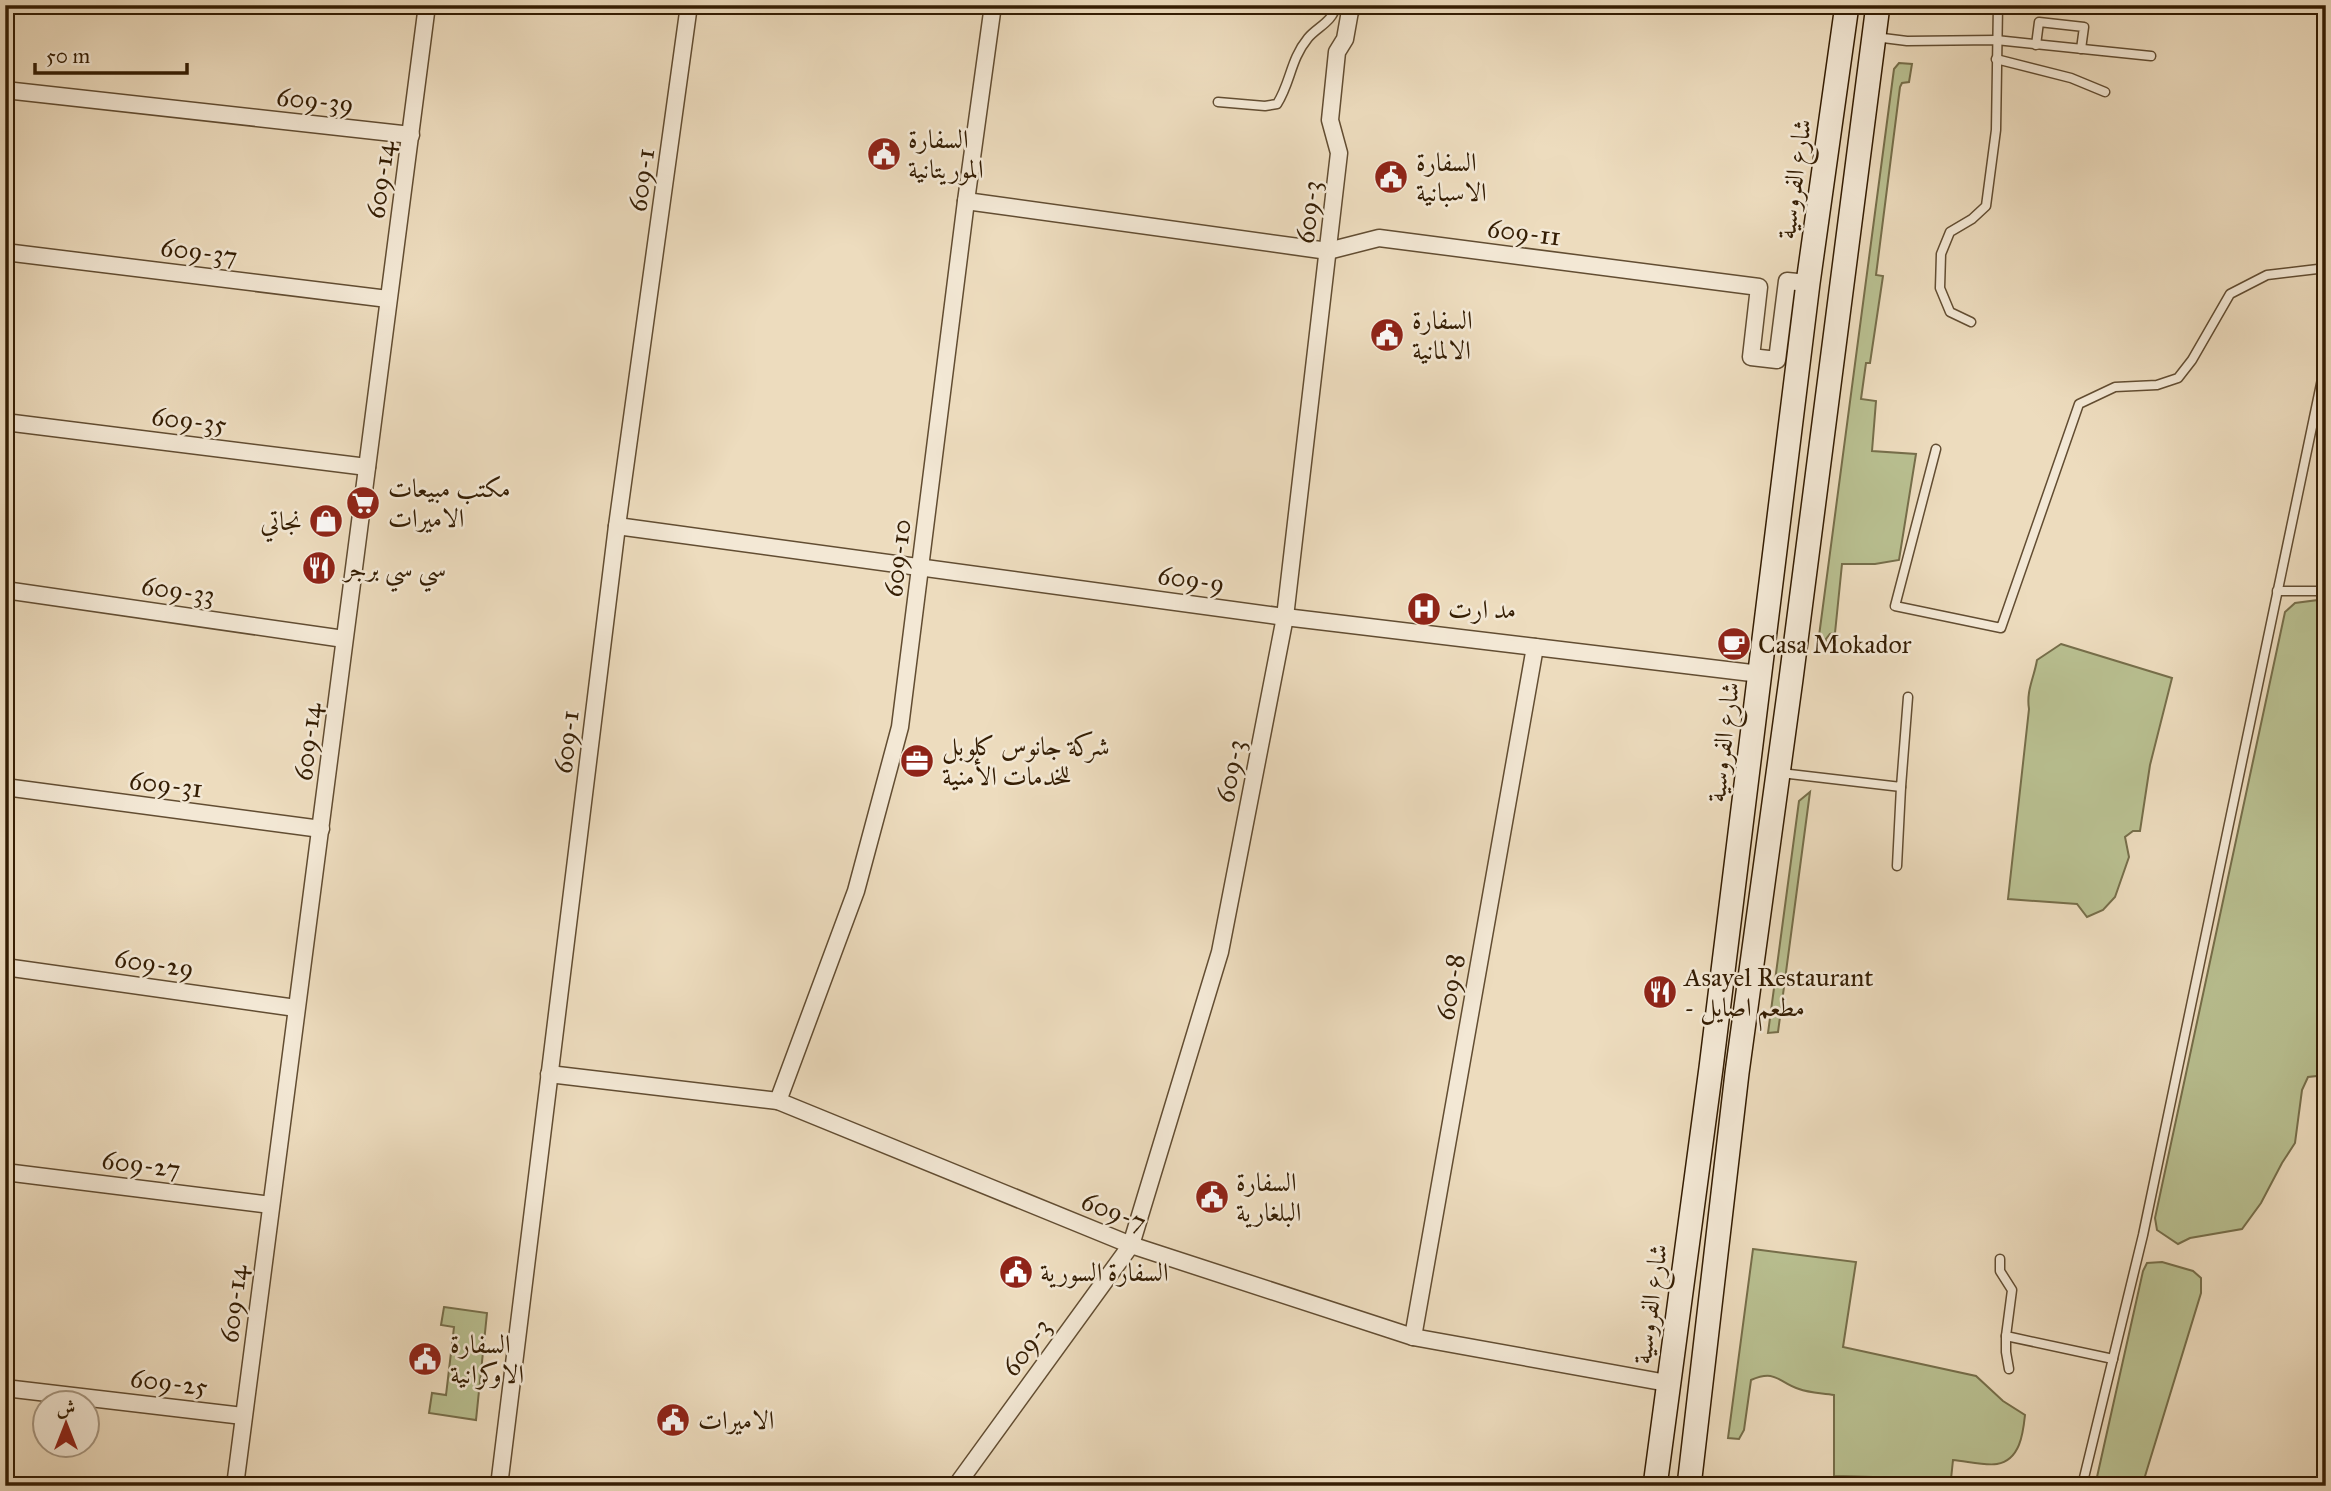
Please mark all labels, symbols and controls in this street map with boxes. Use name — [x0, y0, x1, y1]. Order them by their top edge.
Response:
scale bar — [35, 32, 187, 76]
text: 50 m — [46, 43, 91, 69]
street label: 609-39 — [275, 80, 355, 120]
street label: شارع الفروسية — [1770, 117, 1824, 242]
place label: السفارة الموريتانية — [908, 123, 984, 186]
public building icon: السفارة الموريتانية — [865, 135, 903, 173]
street label: 609-14 — [359, 139, 401, 221]
street label: 609-1 — [621, 146, 661, 214]
place label: السفارة الاسبانية — [1416, 146, 1487, 208]
public building icon: السفارة الاسبانية — [1372, 158, 1410, 196]
street label: 609-3 — [1288, 179, 1328, 245]
street label: 609-11 — [1485, 212, 1563, 252]
street label: 609-37 — [159, 230, 239, 272]
place label: السفارة الالمانية — [1412, 304, 1473, 366]
public building icon: السفارة الالمانية — [1368, 316, 1406, 354]
street label: 609-35 — [150, 400, 228, 440]
place label: مكتب مبيعات الاميرات — [388, 472, 511, 534]
supermarket icon: مكتب مبيعات الاميرات — [344, 484, 382, 522]
shop icon: نجاتي — [307, 502, 345, 540]
place label: نجاتي — [260, 505, 302, 543]
street label: 609-10 — [876, 517, 918, 599]
restaurant icon: سي سي برجر — [300, 549, 338, 587]
place label: سي سي برجر — [341, 552, 446, 592]
street label: 609-9 — [1156, 558, 1226, 600]
street label: 609-33 — [139, 569, 217, 611]
hospital icon: مد ارت — [1405, 590, 1443, 628]
place label: مد ارت — [1448, 593, 1516, 625]
cafe icon: Casa Mokador — [1715, 625, 1753, 663]
place label: Casa Mokador — [1758, 628, 1912, 660]
street label: شارع الفروسية — [1700, 680, 1752, 805]
street label: 609-14 — [286, 701, 328, 783]
street label: 609-1 — [546, 709, 586, 775]
place label: شركة جانوس كلوبل للخدمات الأمنية — [942, 730, 1110, 792]
street label: 609-3 — [1208, 737, 1252, 805]
office icon: شركة جانوس كلوبل للخدمات الأمنية — [898, 742, 936, 780]
street label: 609-31 — [127, 764, 205, 804]
street label: 609-29 — [112, 942, 196, 984]
street label: 609-8 — [1428, 951, 1472, 1023]
place label: Asayel Restaurant - مطعم اصايل — [1683, 961, 1873, 1032]
restaurant icon: Asayel Restaurant - مطعم اصايل — [1641, 973, 1679, 1011]
street label: 609-27 — [100, 1143, 182, 1185]
place label: السفارة البلغارية — [1236, 1166, 1301, 1228]
public building icon: السفارة البلغارية — [1193, 1178, 1231, 1216]
street label: 609-7 — [1077, 1184, 1151, 1238]
street label: شارع الفروسية — [1626, 1242, 1680, 1367]
public building icon: السفارة السورية — [997, 1253, 1035, 1291]
place label: السفارة السورية — [1040, 1256, 1169, 1289]
street label: 609-14 — [212, 1263, 254, 1345]
street label: 609-3 — [994, 1312, 1058, 1382]
place label: السفارة الاوكرانية — [450, 1328, 524, 1390]
public building icon: السفارة الاوكرانية — [406, 1340, 444, 1378]
street label: 609-25 — [128, 1361, 210, 1403]
north arrow — [32, 1390, 102, 1460]
text: ش — [57, 1396, 75, 1419]
public building icon: الاميرات — [654, 1401, 692, 1439]
place label: الاميرات — [698, 1404, 774, 1436]

